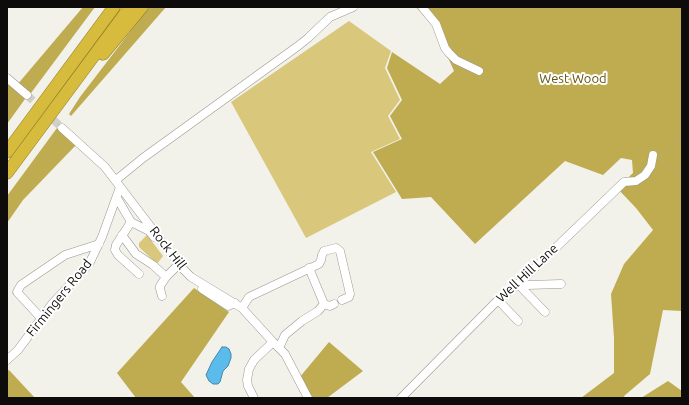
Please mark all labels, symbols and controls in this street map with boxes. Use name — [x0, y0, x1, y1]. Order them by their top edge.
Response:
park label: West Wood — [539, 71, 607, 87]
street label: Rock Hill — [146, 223, 190, 273]
street label: Well Hill Lane — [493, 240, 561, 306]
street label: Firmingers Road — [23, 256, 95, 340]

